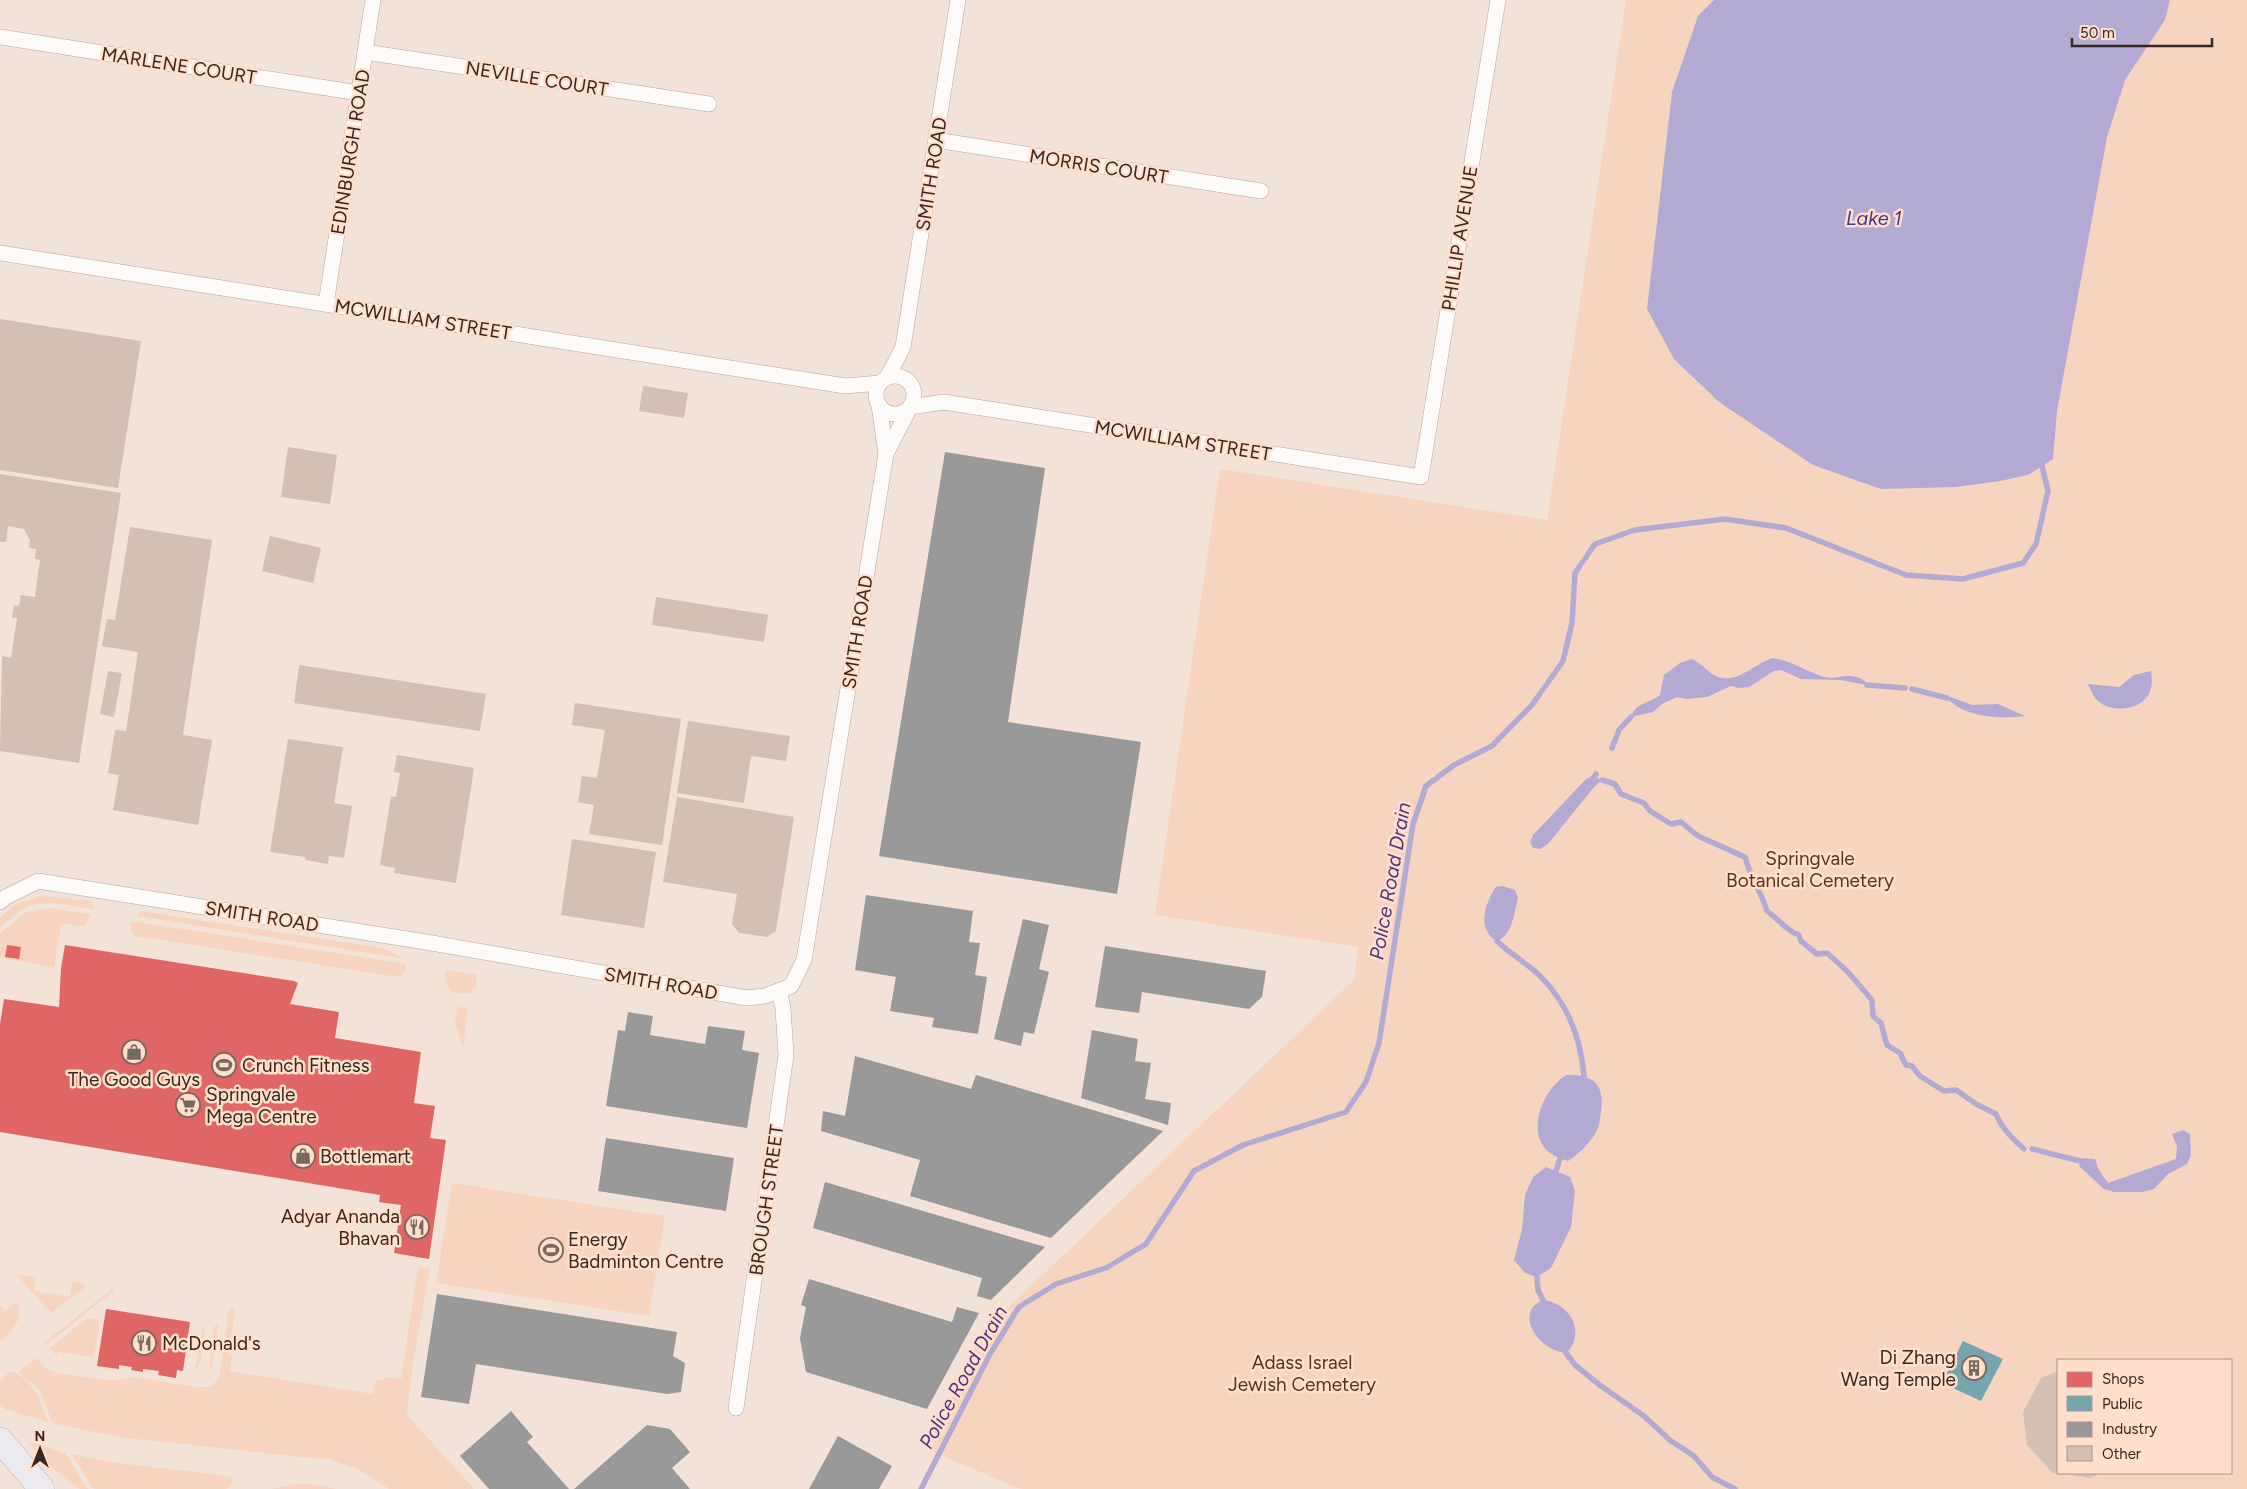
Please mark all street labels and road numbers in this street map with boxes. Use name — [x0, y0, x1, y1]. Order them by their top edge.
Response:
street label: MARLENE COURT — [100, 42, 259, 89]
street label: NEVILLE COURT — [464, 56, 610, 101]
street label: EDINBURGH ROAD — [326, 68, 375, 236]
street label: SMITH ROAD — [911, 116, 952, 233]
street label: MORRIS COURT — [1028, 144, 1171, 189]
street label: PHILLIP AVENUE — [1437, 164, 1482, 312]
street label: MCWILLIAM STREET — [333, 294, 513, 345]
street label: MCWILLIAM STREET — [1093, 415, 1273, 466]
street label: SMITH ROAD — [837, 574, 878, 691]
street label: SMITH ROAD — [203, 896, 320, 937]
street label: SMITH ROAD — [602, 962, 719, 1005]
street label: BROUGH STREET — [745, 1123, 789, 1277]

